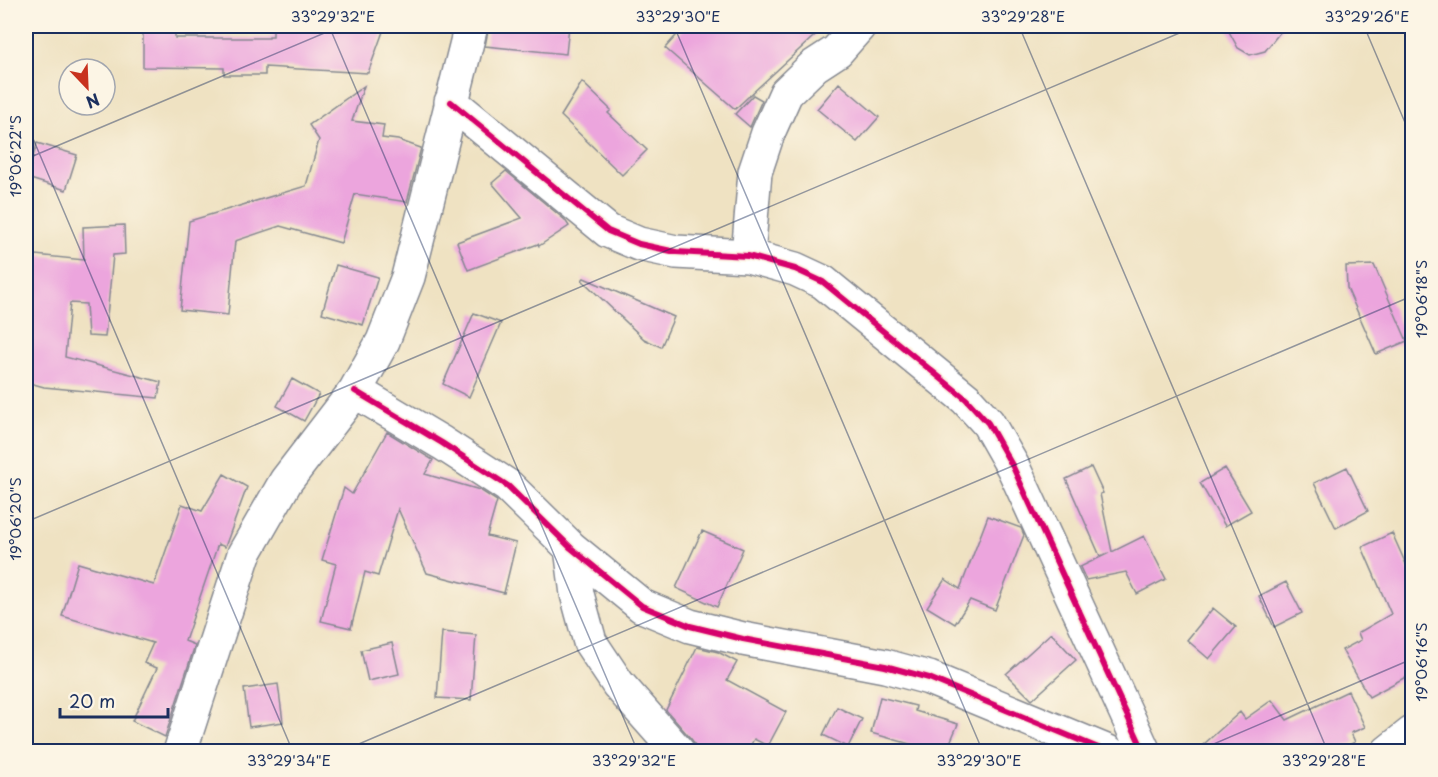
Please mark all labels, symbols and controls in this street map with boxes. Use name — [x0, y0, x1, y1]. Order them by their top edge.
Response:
text: 33°29'32"E — [291, 4, 375, 27]
text: 33°29'30"E — [635, 4, 721, 27]
text: 33°29'28"E — [981, 4, 1065, 27]
text: 33°29'26"E — [1325, 4, 1409, 27]
north arrow — [57, 57, 117, 117]
text: N — [83, 88, 104, 115]
text: 19°06'22"S — [3, 115, 26, 197]
text: 19°06'18"S — [1409, 260, 1432, 338]
text: 19°06'20"S — [3, 477, 26, 561]
text: 19°06'16"S — [1409, 622, 1432, 702]
scale bar — [60, 681, 168, 719]
text: 20 m — [69, 687, 115, 714]
text: 33°29'34"E — [247, 748, 331, 771]
text: 33°29'32"E — [592, 748, 676, 771]
text: 33°29'30"E — [936, 748, 1022, 771]
text: 33°29'28"E — [1282, 748, 1366, 771]

